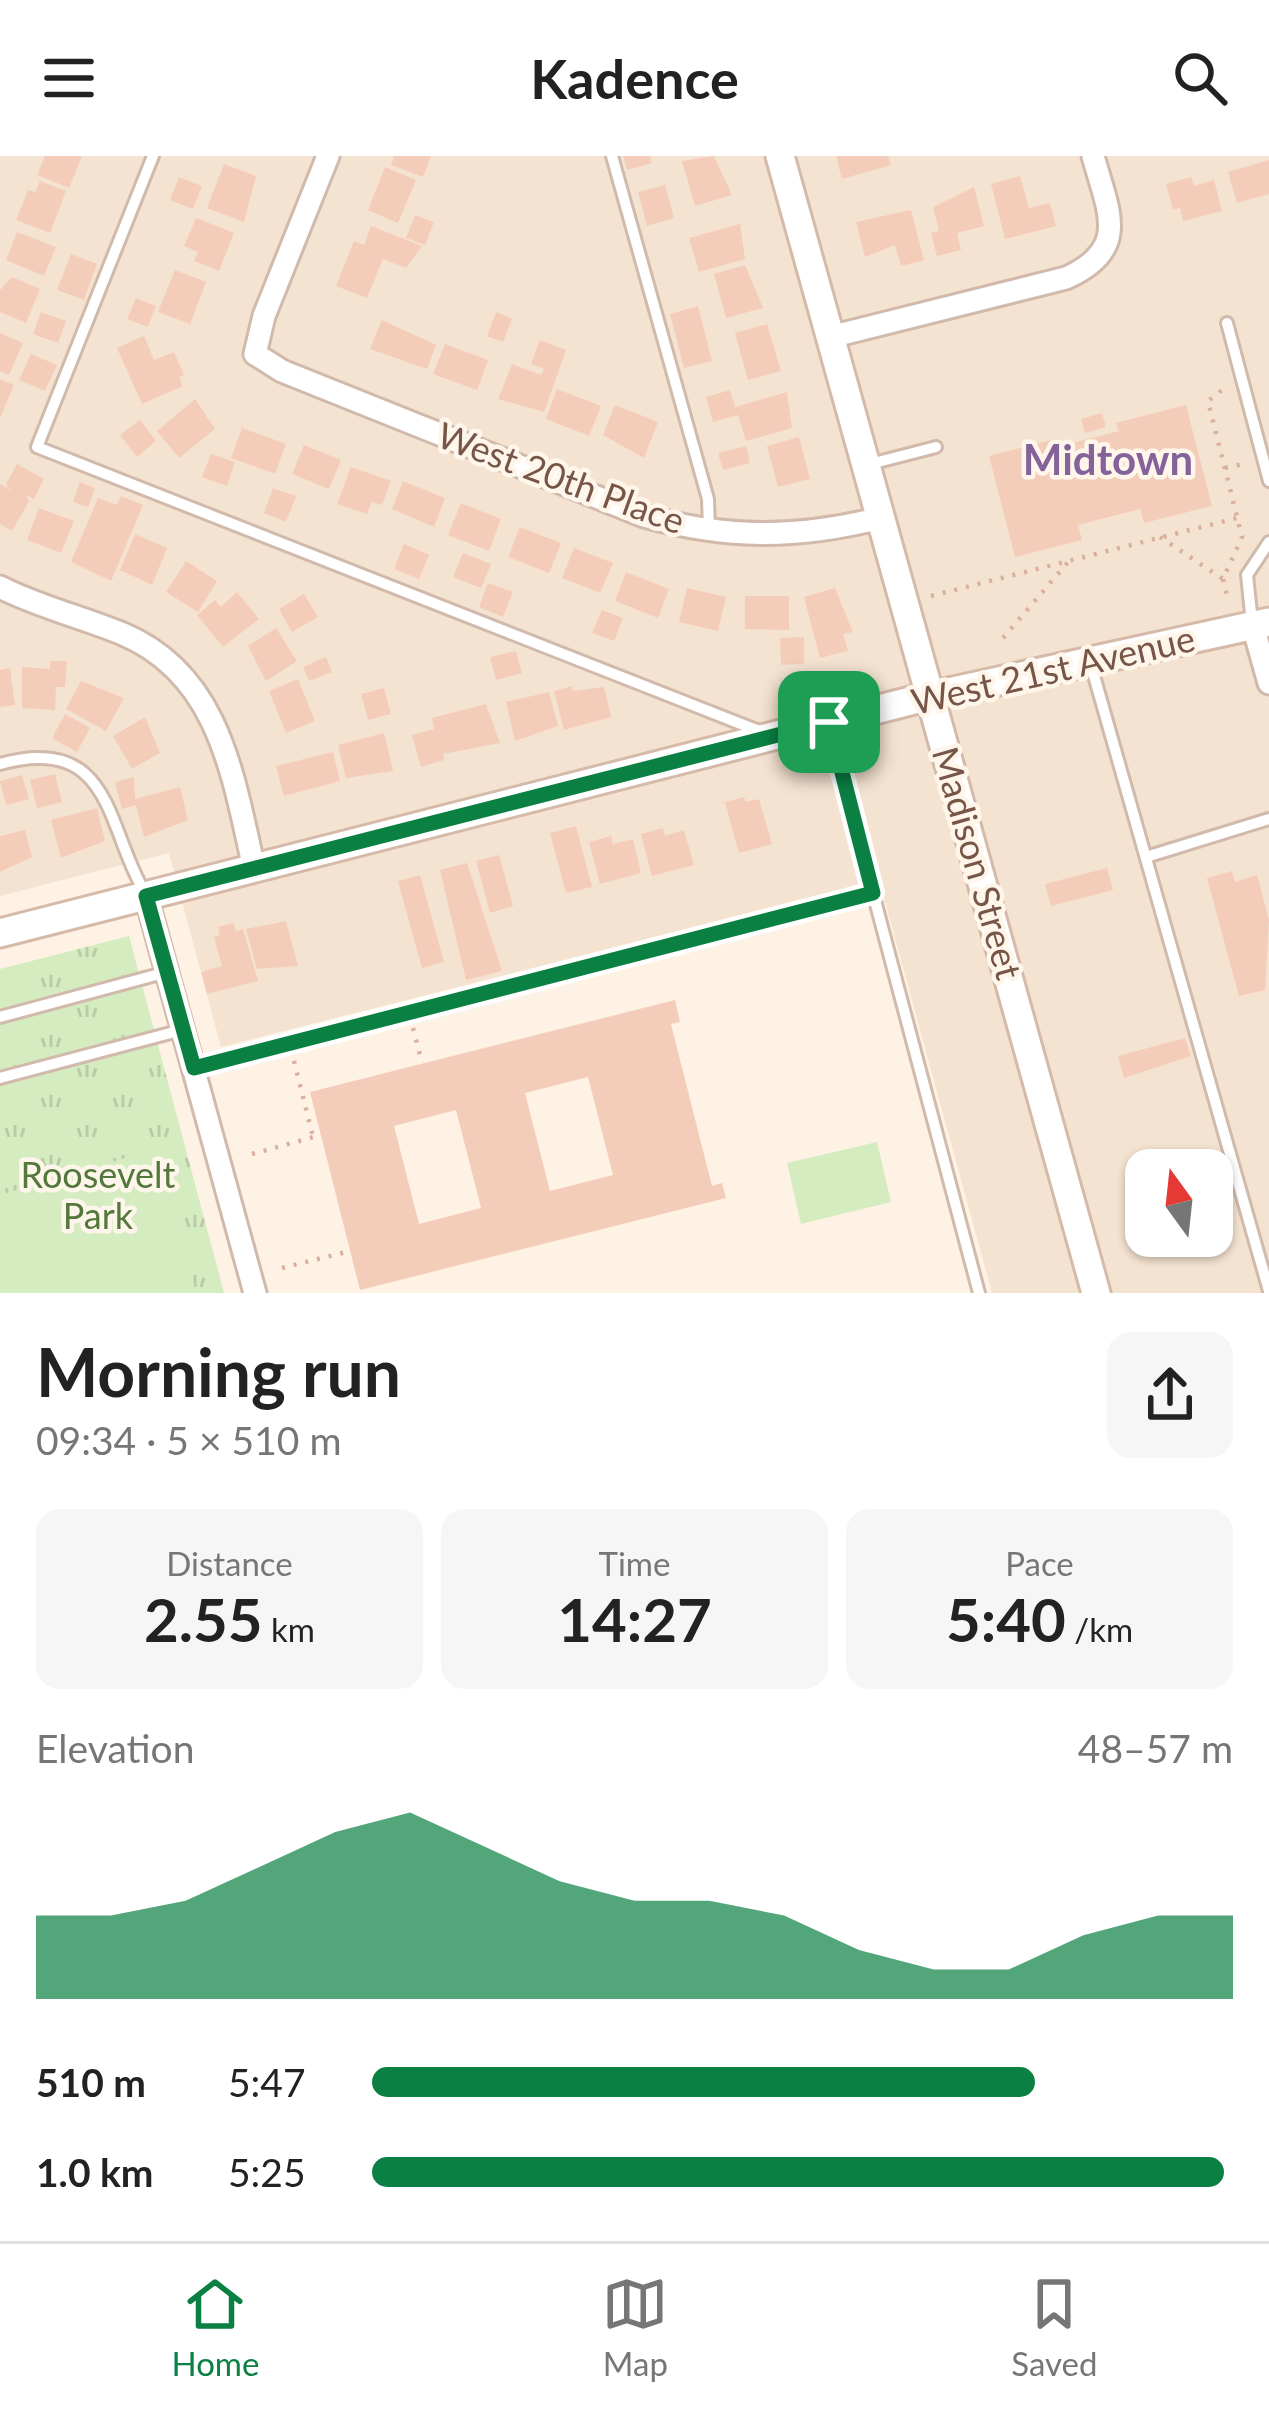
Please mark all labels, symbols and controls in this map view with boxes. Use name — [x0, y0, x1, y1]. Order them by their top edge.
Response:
icon: menu — [36, 45, 102, 111]
icon: search — [1167, 45, 1233, 111]
text: Kadence — [530, 46, 739, 111]
street label: West 20th Place — [432, 412, 691, 542]
district label: Midtown — [1023, 434, 1193, 484]
street label: West 21st Avenue — [907, 615, 1199, 723]
pin — [778, 671, 880, 773]
icon: arrive — [796, 689, 862, 755]
street label: Madison Street — [924, 741, 1032, 984]
north arrow — [1125, 1149, 1233, 1257]
map controls — [1125, 1149, 1233, 1257]
park label: Roosevelt Park — [21, 1152, 176, 1237]
text: Morning run — [36, 1332, 401, 1411]
button: share — [1107, 1332, 1233, 1458]
text: 09:34 · 5 × 510 m — [36, 1417, 341, 1463]
text: Distance — [166, 1543, 293, 1583]
text: Time — [599, 1543, 670, 1583]
text: Pace — [1005, 1543, 1074, 1583]
text: 2.55 — [144, 1583, 263, 1655]
text: 14:27 — [557, 1583, 712, 1655]
text: 5:40 — [946, 1583, 1066, 1655]
text: km — [263, 1609, 315, 1649]
text: /km — [1066, 1609, 1133, 1649]
text: Elevation — [36, 1725, 194, 1771]
text: 48–57 m — [1078, 1725, 1233, 1771]
text: 510 m — [36, 2059, 146, 2105]
text: 5:47 — [228, 2059, 306, 2105]
text: 1.0 km — [36, 2149, 154, 2195]
text: 5:25 — [228, 2149, 306, 2195]
tab: Home — [171, 2271, 259, 2383]
tab: Map — [602, 2271, 668, 2383]
tab: Saved — [1011, 2271, 1098, 2383]

